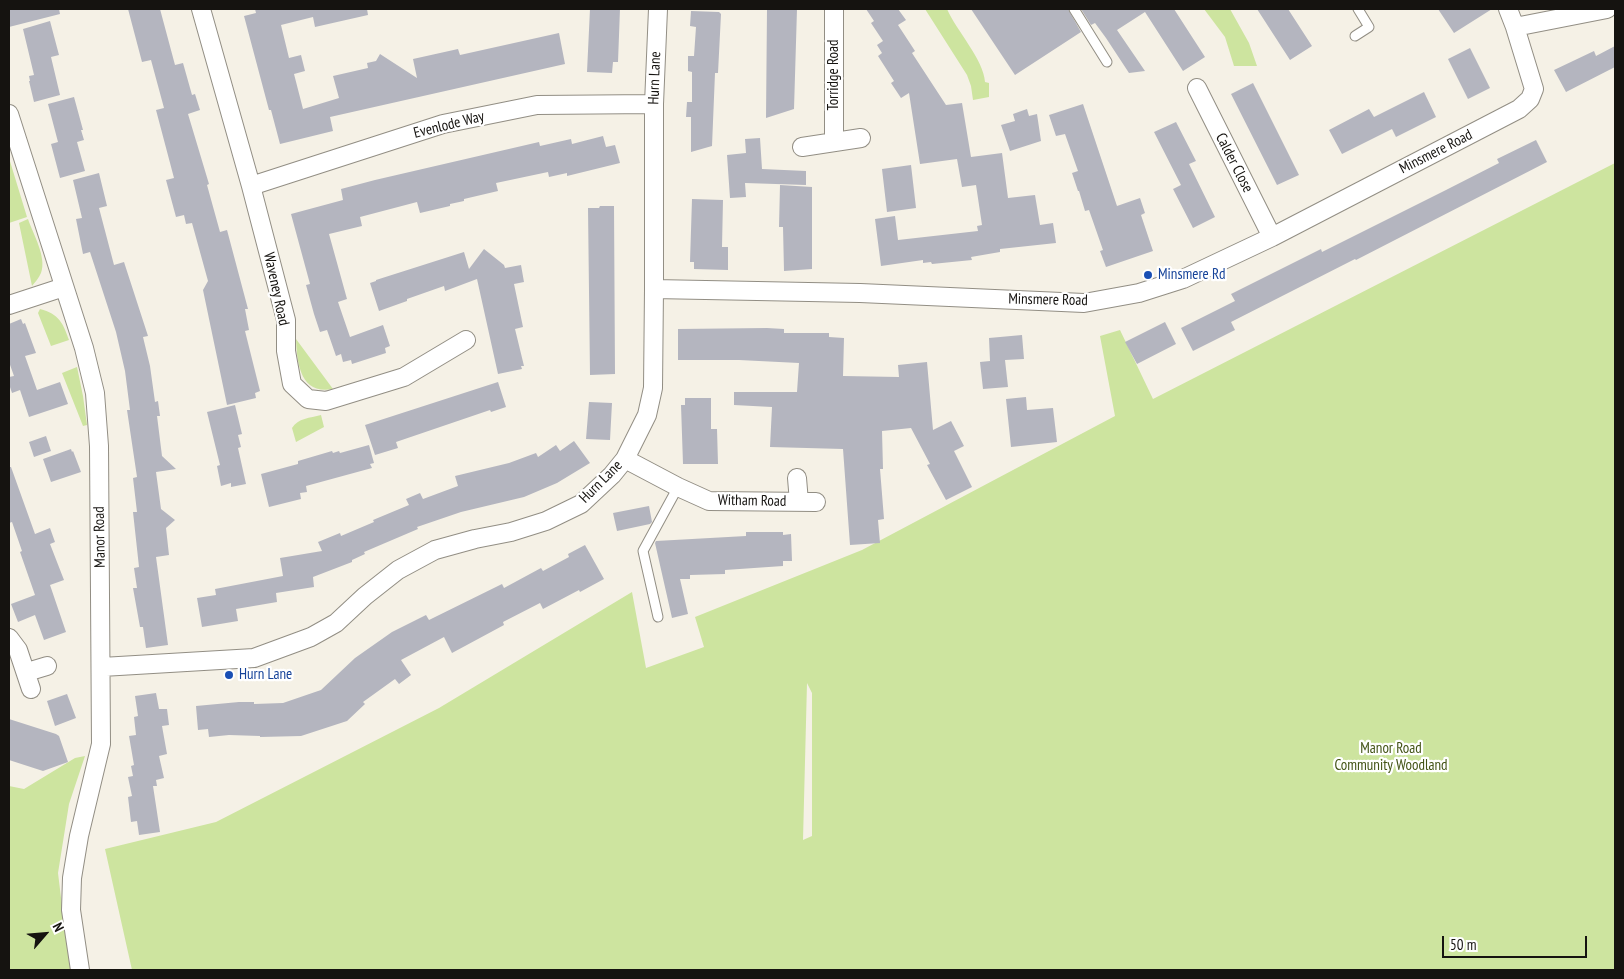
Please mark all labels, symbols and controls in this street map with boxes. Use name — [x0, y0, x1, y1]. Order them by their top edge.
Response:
street label: Torridge Road — [825, 39, 843, 111]
street label: Hurn Lane — [645, 51, 665, 105]
street label: Evenlode Way — [412, 108, 486, 142]
street label: Minsmere Road — [1396, 126, 1476, 178]
street label: Calder Close — [1211, 130, 1257, 196]
street label: Waveney Road — [259, 251, 293, 327]
place label: Minsmere Rd — [1158, 266, 1226, 284]
marker: Minsmere Rd — [1142, 269, 1154, 281]
street label: Minsmere Road — [1008, 290, 1088, 310]
street label: Hurn Lane — [576, 457, 626, 507]
street label: Witham Road — [718, 491, 786, 511]
street label: Manor Road — [90, 506, 110, 568]
place label: Hurn Lane — [239, 666, 292, 684]
marker: Hurn Lane — [223, 669, 235, 681]
park label: Manor Road Community Woodland — [1334, 740, 1448, 775]
north arrow — [20, 909, 70, 959]
text: N — [49, 920, 68, 935]
scale bar — [1444, 926, 1589, 958]
text: 50 m — [1450, 935, 1476, 954]

